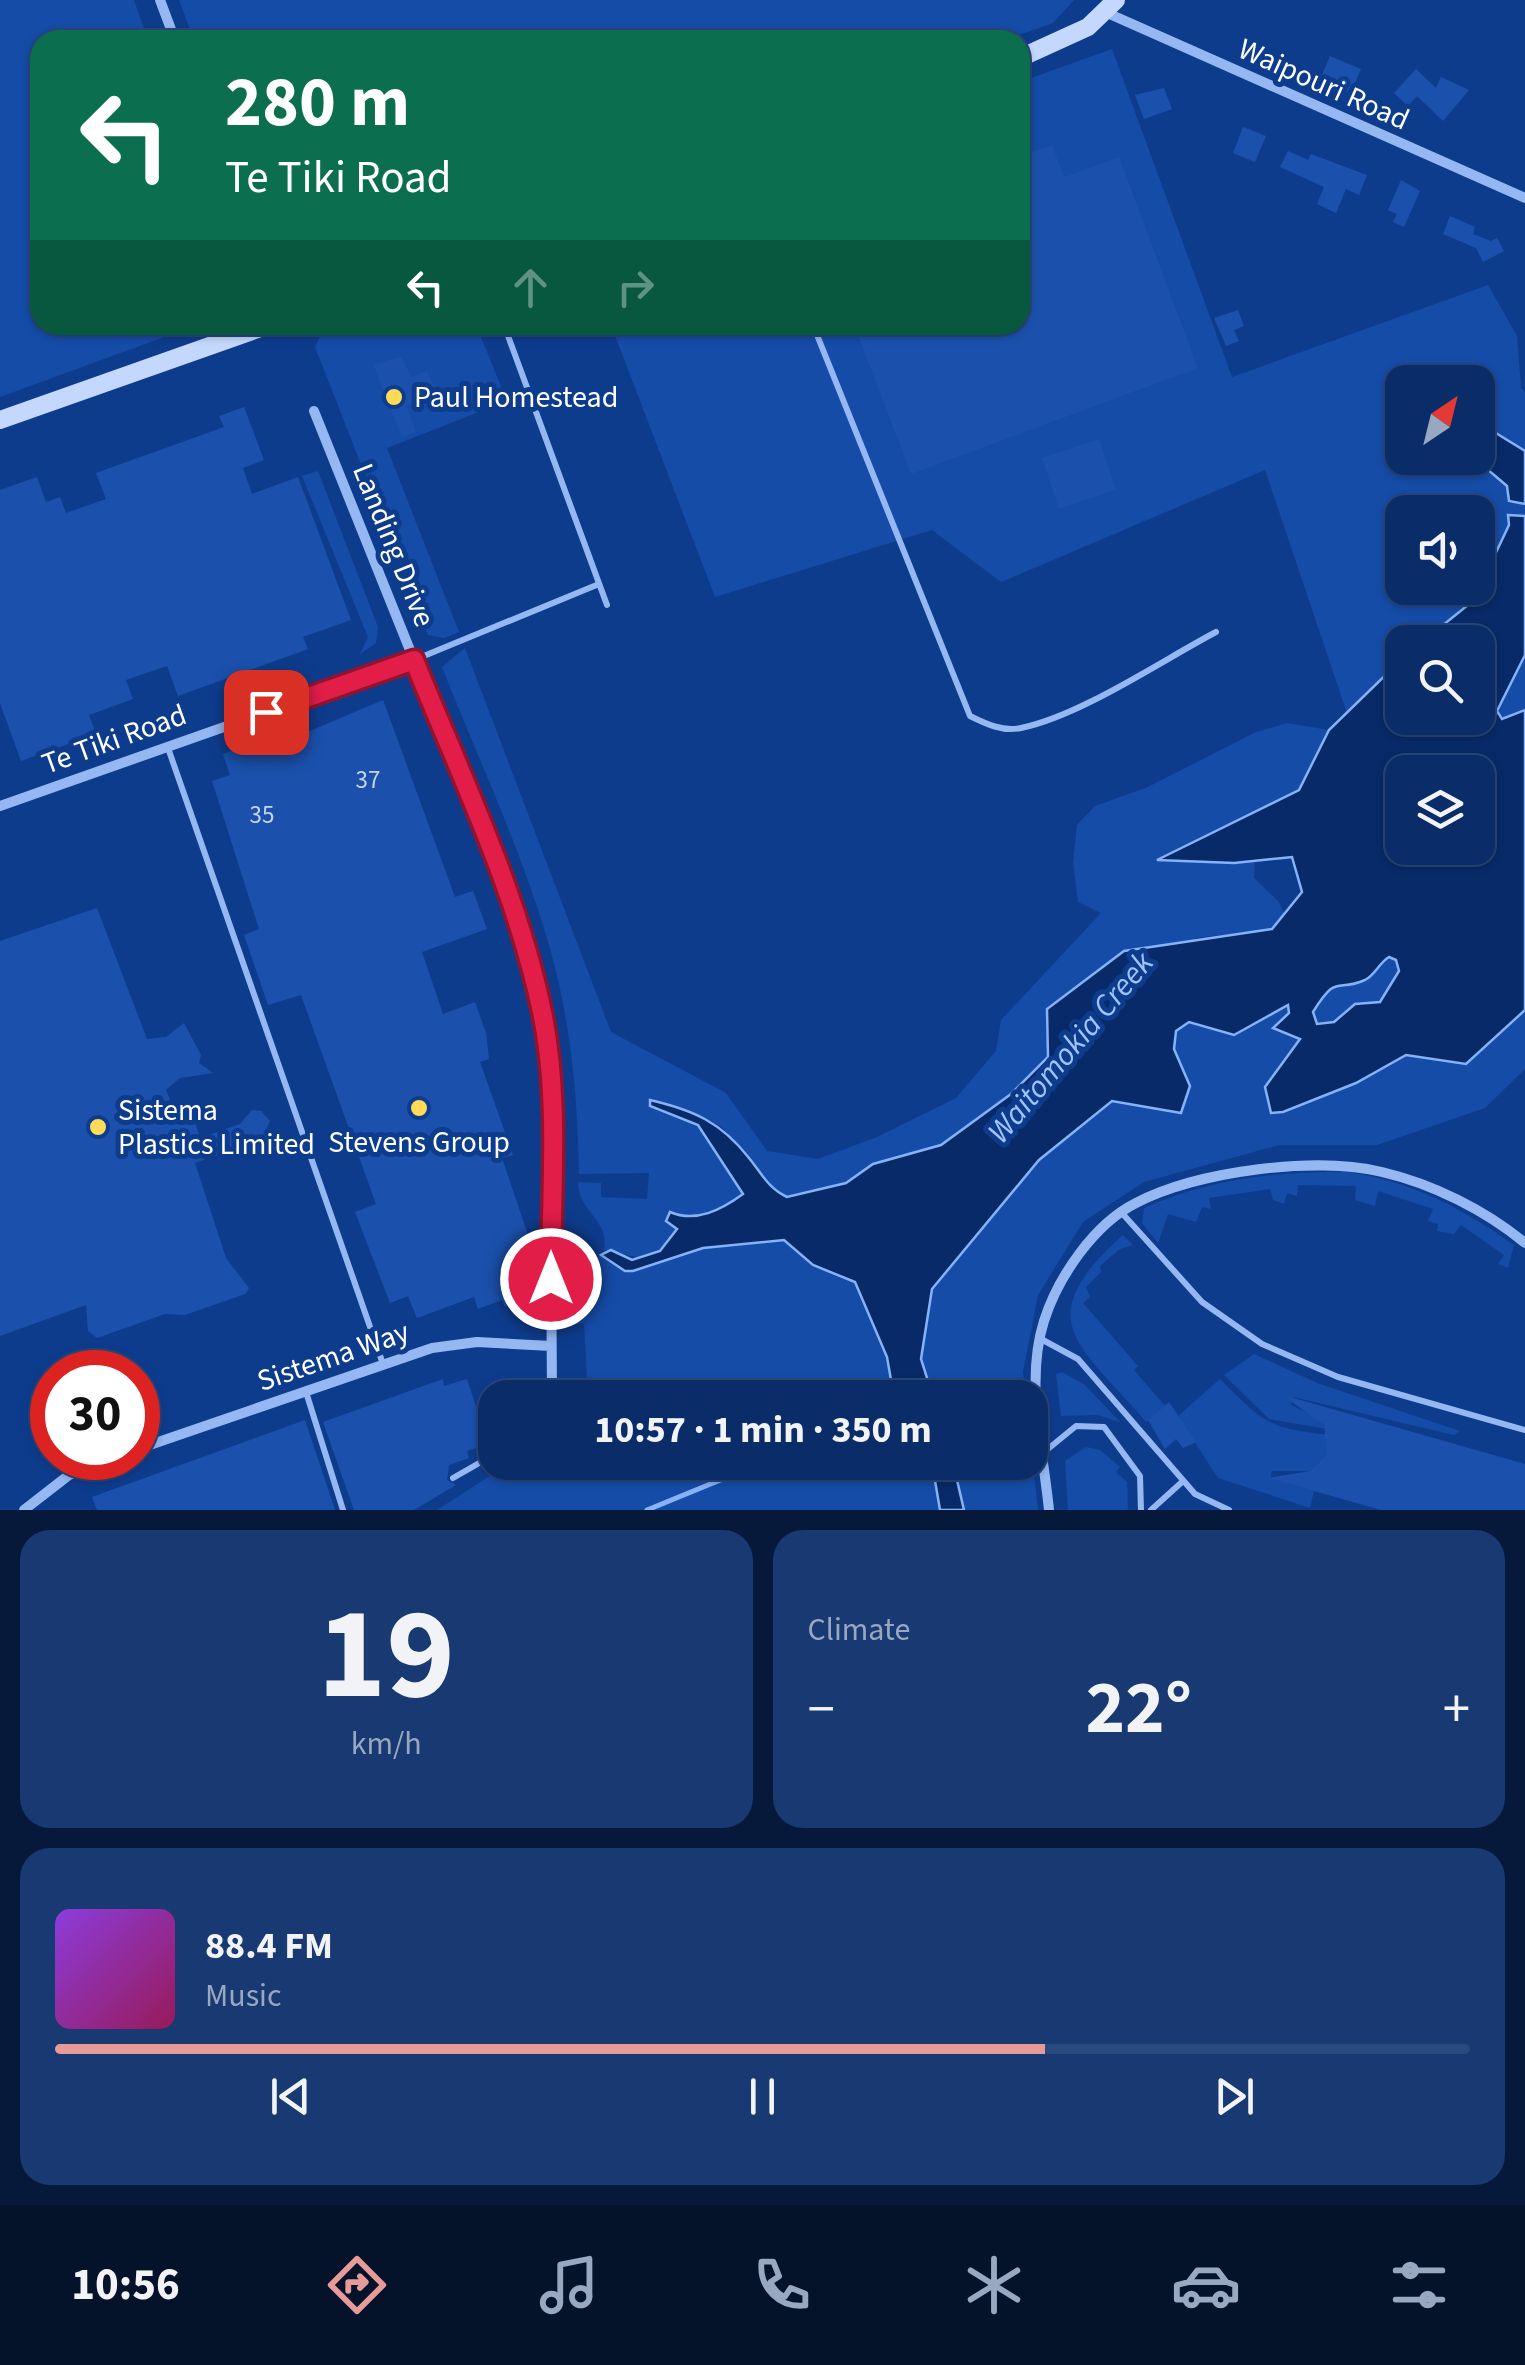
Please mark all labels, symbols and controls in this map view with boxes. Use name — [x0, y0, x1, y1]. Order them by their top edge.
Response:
street label: Waipouri Road — [1231, 28, 1416, 141]
text: 280 m — [225, 53, 410, 153]
icon: left — [60, 70, 190, 200]
text: Te Tiki Road — [225, 146, 452, 210]
icon: left — [398, 260, 453, 315]
icon: ahead — [503, 260, 558, 315]
icon: right — [608, 260, 663, 315]
north arrow — [1385, 365, 1495, 475]
map controls — [1385, 365, 1495, 865]
place label: Paul Homestead — [414, 376, 618, 419]
marker: Paul Homestead — [383, 386, 405, 408]
street label: Landing Drive — [341, 457, 446, 633]
button: sound — [1385, 495, 1495, 605]
button: search — [1385, 625, 1495, 735]
pin — [224, 670, 309, 755]
icon: arrive — [239, 685, 294, 740]
street label: Te Tiki Road — [36, 693, 193, 786]
button: layers — [1385, 755, 1495, 865]
house number: 37 — [356, 762, 380, 798]
house number: 35 — [250, 797, 274, 833]
water label: Waitomokia Creek — [977, 941, 1165, 1153]
place label: Sistema Plastics Limited — [118, 1089, 315, 1166]
marker: Stevens Group — [408, 1097, 430, 1119]
marker: Sistema Plastics Limited — [87, 1116, 109, 1138]
place label: Stevens Group — [328, 1121, 510, 1164]
position arrow — [499, 1227, 603, 1331]
street label: Sistema Way — [251, 1310, 415, 1403]
speed limit sign: 30 — [30, 1350, 160, 1480]
text: 10:57 · 1 min · 350 m — [594, 1403, 932, 1457]
text: 19 — [318, 1563, 455, 1748]
text: Climate — [808, 1607, 910, 1653]
text: 22° — [1085, 1655, 1192, 1762]
text: − — [808, 1671, 835, 1749]
text: + — [1443, 1671, 1470, 1749]
text: km/h — [351, 1721, 422, 1767]
text: 88.4 FM — [205, 1919, 333, 1973]
text: Music — [205, 1973, 282, 2019]
icon: previous — [263, 2069, 318, 2124]
icon: pause — [735, 2069, 790, 2124]
icon: next — [1207, 2069, 1262, 2124]
icon: directions — [322, 2250, 392, 2320]
icon: music — [534, 2250, 604, 2320]
icon: phone — [747, 2250, 817, 2320]
icon: climate — [959, 2250, 1029, 2320]
icon: car — [1171, 2250, 1241, 2320]
icon: filters — [1384, 2250, 1454, 2320]
text: 10:56 — [71, 2253, 180, 2317]

